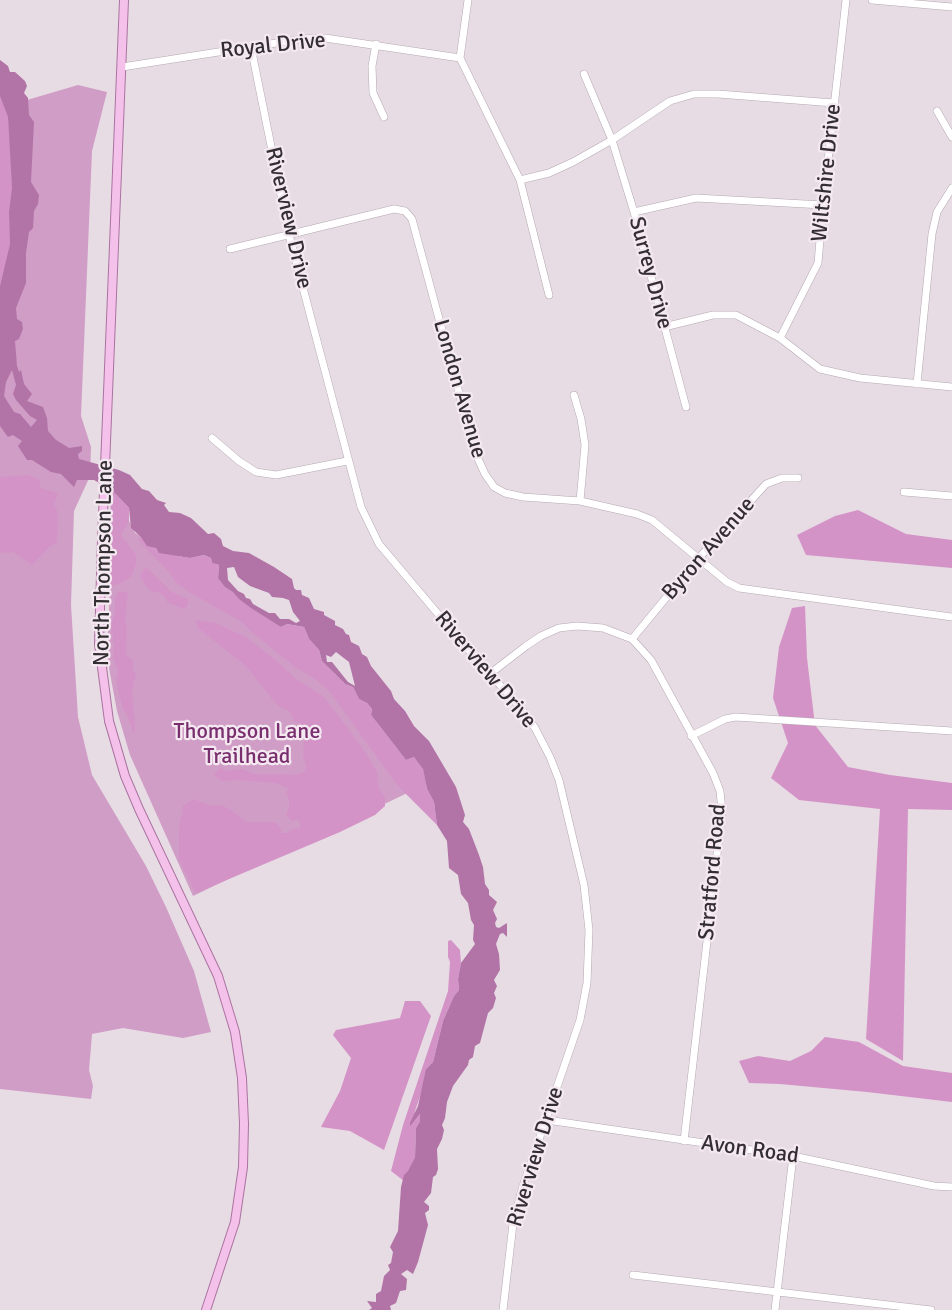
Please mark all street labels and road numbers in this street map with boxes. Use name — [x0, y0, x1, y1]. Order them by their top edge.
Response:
street label: Royal Drive — [219, 27, 327, 65]
street label: Wiltshire Drive — [807, 103, 847, 243]
street label: Riverview Drive — [259, 144, 317, 292]
street label: Surrey Drive — [622, 214, 678, 332]
street label: London Avenue — [427, 317, 491, 461]
street label: North Thompson Lane — [89, 460, 119, 666]
street label: Byron Avenue — [657, 492, 761, 606]
street label: Riverview Drive — [428, 606, 542, 734]
street label: Stratford Road — [694, 803, 732, 941]
street label: Riverview Drive — [502, 1084, 570, 1230]
street label: Avon Road — [700, 1130, 800, 1170]

